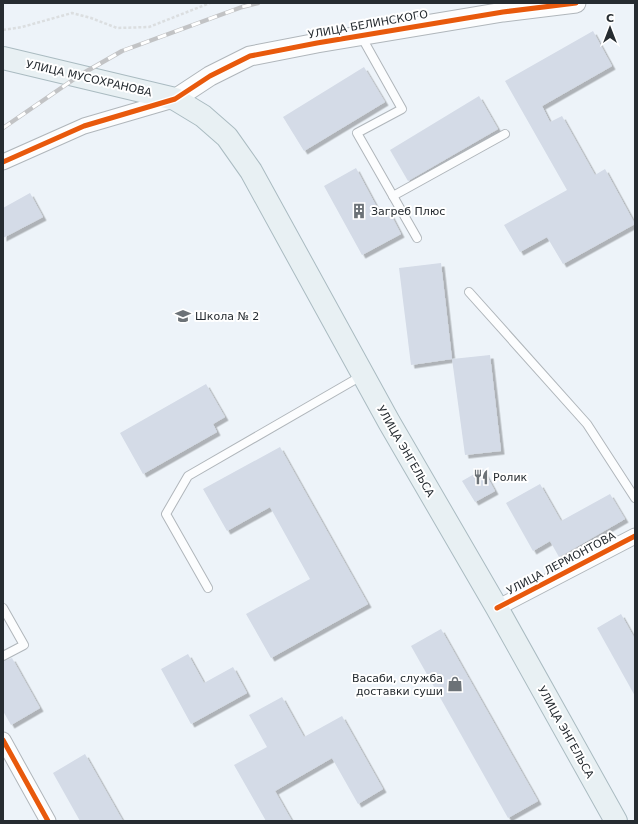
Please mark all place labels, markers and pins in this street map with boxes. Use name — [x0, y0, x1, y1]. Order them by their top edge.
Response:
building icon: Загреб Плюс — [350, 202, 368, 220]
place label: Загреб Плюс — [371, 205, 445, 218]
school or university icon: Школа № 2 — [174, 307, 192, 325]
place label: Школа № 2 — [195, 310, 259, 323]
restaurant icon: Ролик — [472, 468, 490, 486]
place label: Ролик — [493, 471, 528, 484]
place label: Васаби, служба доставки суши — [352, 672, 443, 698]
shop icon: Васаби, служба доставки суши — [446, 675, 464, 693]

